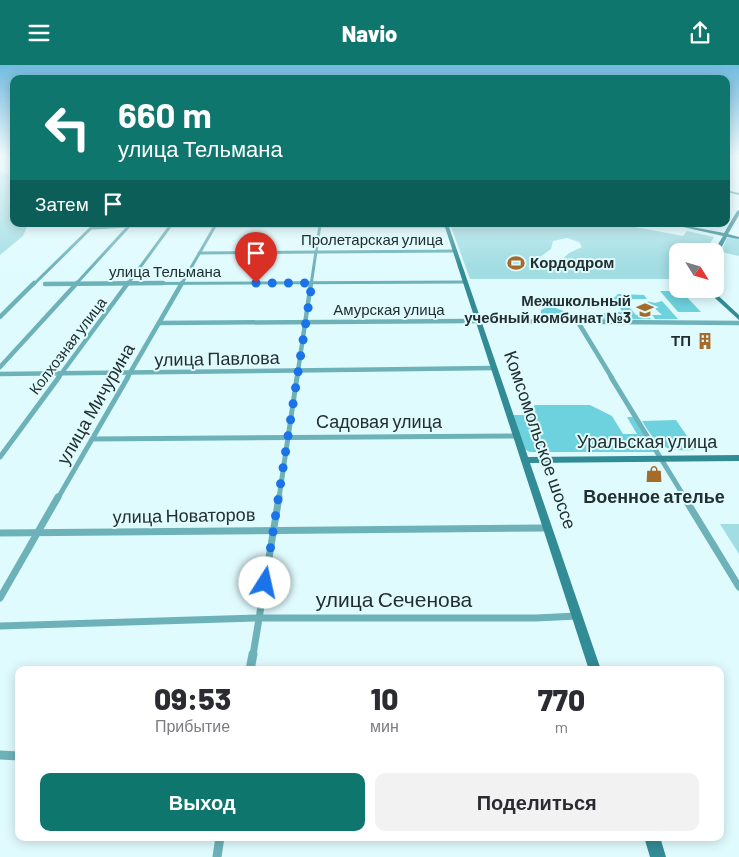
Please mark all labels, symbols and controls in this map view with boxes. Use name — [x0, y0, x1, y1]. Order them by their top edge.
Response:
icon: menu — [25, 19, 53, 47]
icon: share — [686, 19, 714, 47]
text: Navio — [342, 20, 397, 46]
text: 660 m — [118, 93, 212, 135]
icon: left — [35, 95, 100, 160]
text: улица Тельмана — [118, 135, 283, 161]
icon: arrive — [99, 190, 127, 218]
text: Затем — [35, 192, 89, 215]
street label: Пролетарская улица — [301, 230, 444, 248]
pin — [235, 232, 277, 283]
icon: arrive — [242, 239, 270, 267]
north arrow — [669, 243, 724, 297]
map controls — [669, 243, 724, 298]
sports icon: Кордодром — [506, 253, 526, 273]
place label: Кордодром — [530, 253, 614, 271]
street label: улица Тельмана — [109, 262, 222, 280]
place label: Межшкольный учебный комбинат №3 — [464, 291, 631, 326]
street label: Колхозная улица — [25, 293, 110, 397]
street label: Амурская улица — [333, 300, 445, 318]
school or university icon: Межшкольный учебный комбинат №3 — [635, 300, 655, 320]
place label: ТП — [671, 331, 691, 349]
building icon: ТП — [695, 331, 715, 351]
street label: улица Мичурина — [52, 338, 139, 468]
street label: улица Павлова — [154, 346, 281, 370]
street label: Комсомольское шоссе — [500, 348, 582, 532]
street label: Садовая улица — [316, 410, 443, 432]
street label: Уральская улица — [577, 430, 718, 452]
shop icon: Военное ателье — [644, 464, 664, 484]
place label: Военное ателье — [583, 485, 725, 507]
street label: улица Новаторов — [112, 503, 256, 527]
position arrow — [238, 556, 290, 608]
street label: улица Сеченова — [316, 586, 473, 611]
text: 09:53 — [154, 680, 231, 716]
text: 10 — [371, 680, 398, 716]
text: 770 — [538, 681, 585, 717]
text: Прибытие — [155, 716, 230, 735]
text: мин — [370, 716, 399, 735]
text: m — [555, 717, 568, 736]
button: Выход — [40, 773, 365, 831]
button: Поделиться — [375, 773, 699, 831]

